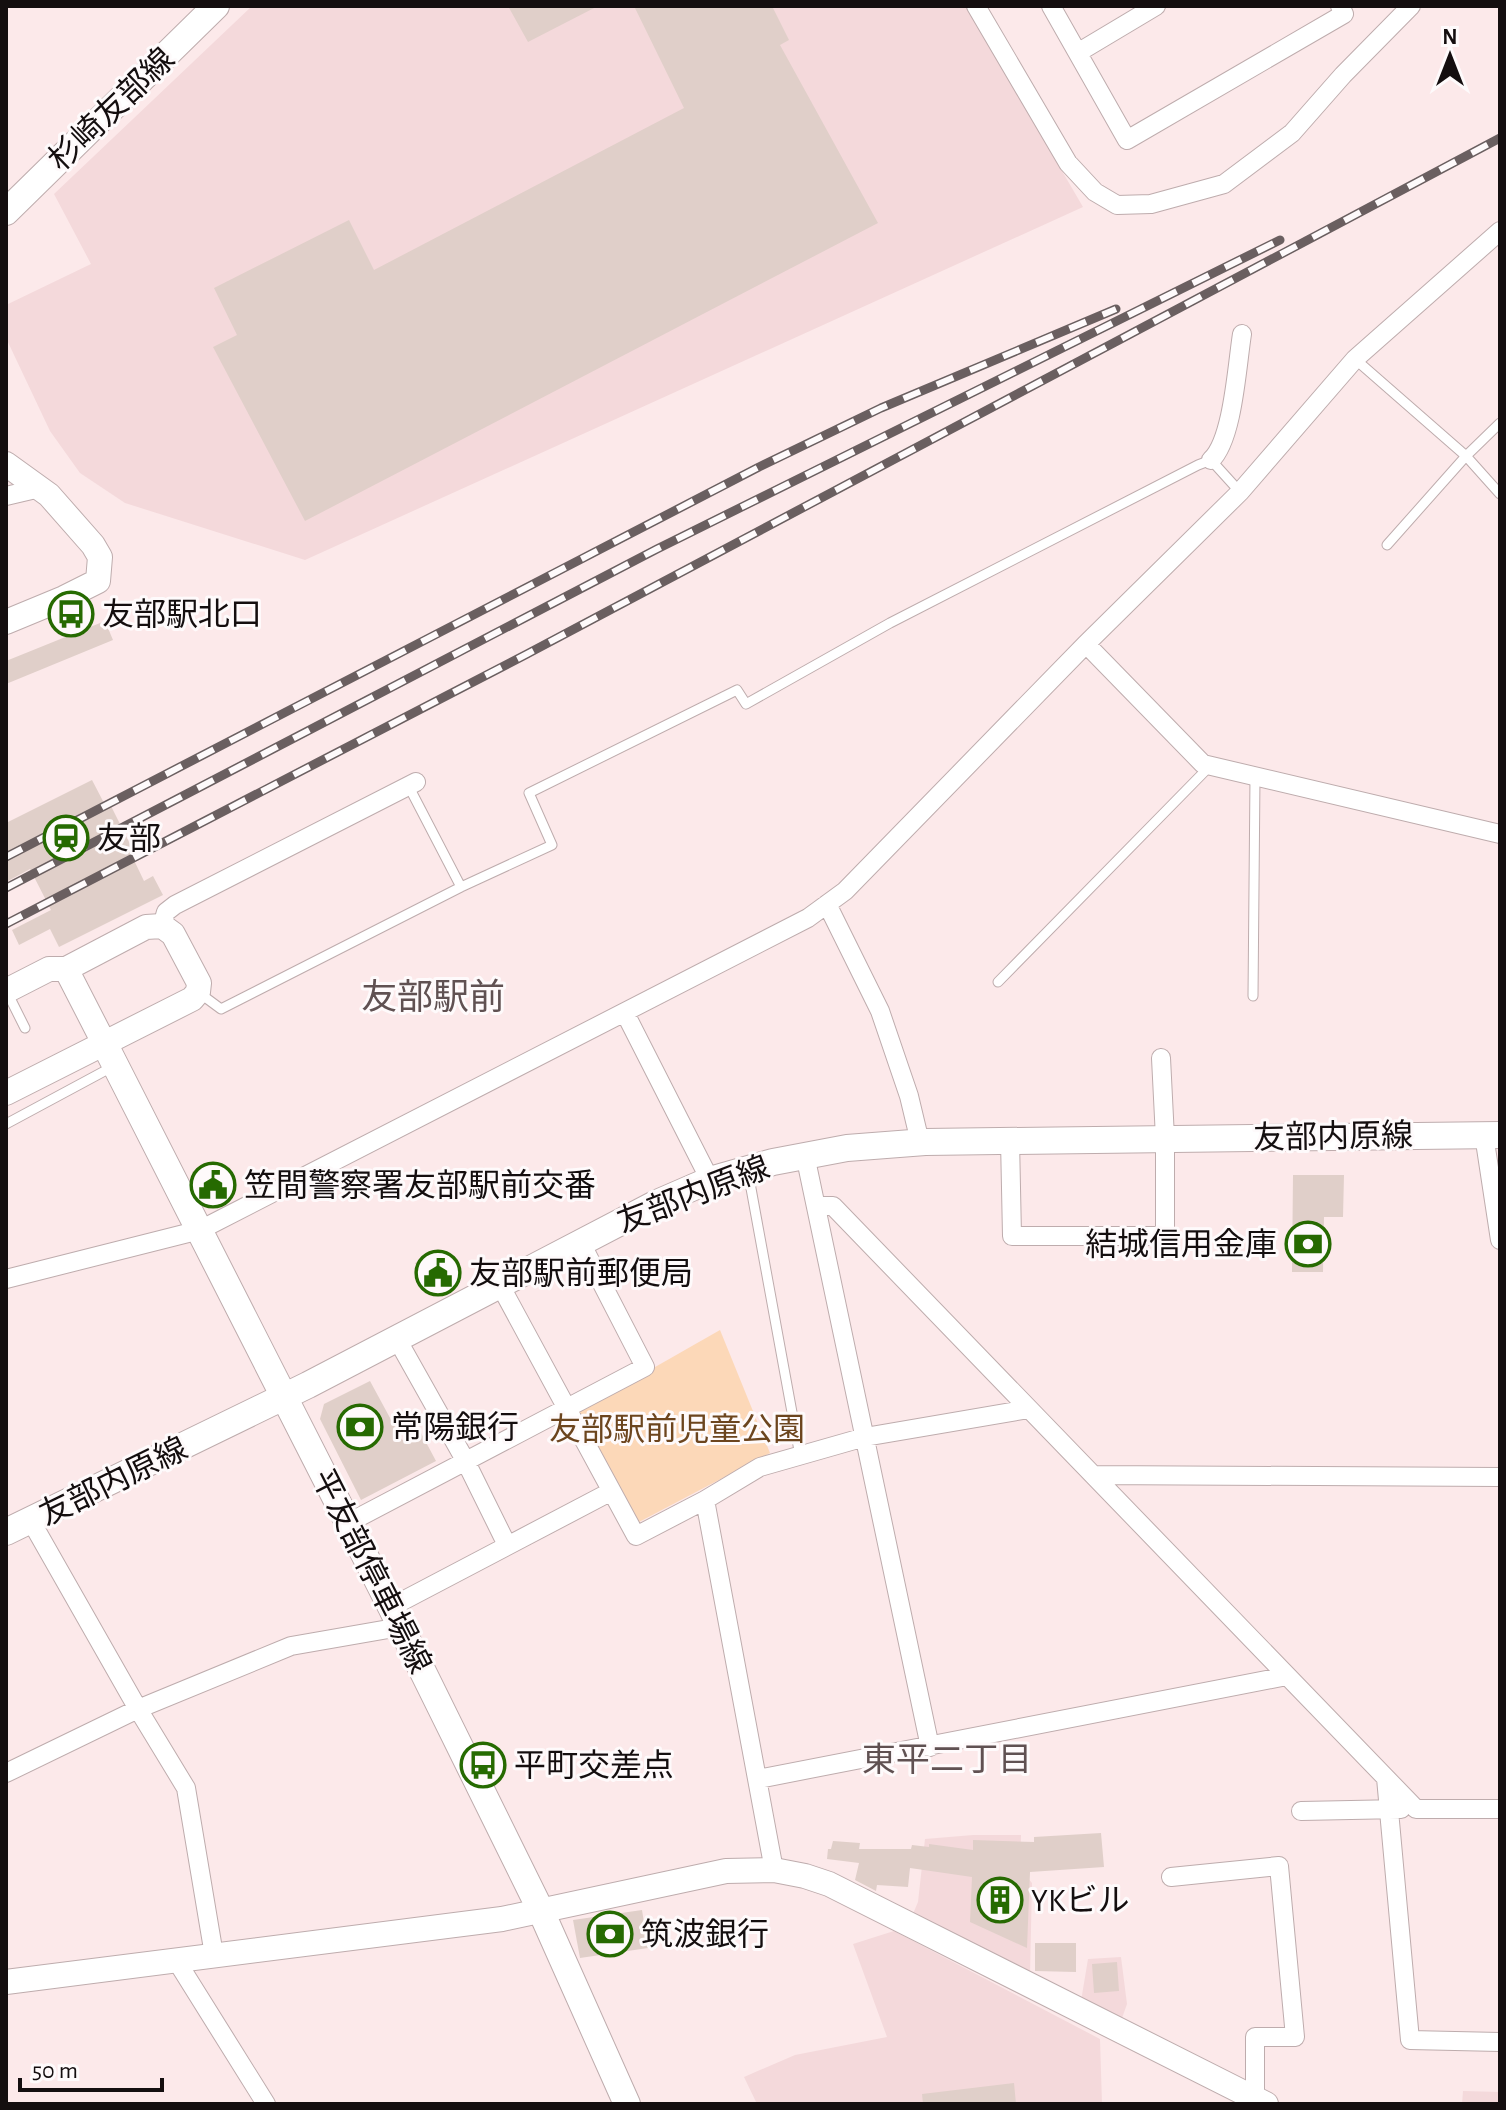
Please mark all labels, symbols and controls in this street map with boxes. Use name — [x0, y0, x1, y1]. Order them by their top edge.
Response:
north arrow — [1410, 16, 1490, 96]
text: N — [1442, 26, 1458, 48]
street label: 杉崎友部線 — [42, 41, 180, 177]
bus stop icon: 友部駅北口 — [47, 590, 95, 638]
place label: 友部駅北口 — [102, 598, 262, 631]
station icon: 友部 — [42, 814, 90, 862]
place label: 友部 — [97, 822, 161, 855]
district label: 友部駅前 — [361, 978, 505, 1016]
street label: 友部内原線 — [1253, 1118, 1413, 1154]
street label: 友部内原線 — [612, 1149, 774, 1239]
public building icon: 笠間警察署友部駅前交番 — [189, 1161, 237, 1209]
place label: 笠間警察署友部駅前交番 — [244, 1168, 596, 1202]
bank icon: 結城信用金庫 — [1284, 1220, 1332, 1268]
place label: 結城信用金庫 — [1085, 1228, 1277, 1261]
public building icon: 友部駅前郵便局 — [414, 1249, 462, 1297]
place label: 友部駅前郵便局 — [469, 1256, 693, 1290]
bank icon: 常陽銀行 — [336, 1403, 384, 1451]
place label: 常陽銀行 — [391, 1411, 519, 1444]
park label: 友部駅前児童公園 — [549, 1412, 805, 1446]
street label: 友部内原線 — [34, 1431, 192, 1531]
street label: 平友部停車場線 — [306, 1463, 438, 1679]
bus stop icon: 平町交差点 — [459, 1741, 507, 1789]
district label: 東平二丁目 — [862, 1742, 1032, 1778]
place label: 平町交差点 — [514, 1749, 674, 1782]
building icon: YKビル — [976, 1876, 1024, 1924]
place label: YKビル — [1031, 1884, 1129, 1917]
bank icon: 筑波銀行 — [586, 1910, 634, 1958]
place label: 筑波銀行 — [641, 1918, 769, 1951]
scale bar — [20, 2042, 162, 2092]
text: 50 m — [32, 2059, 78, 2083]

